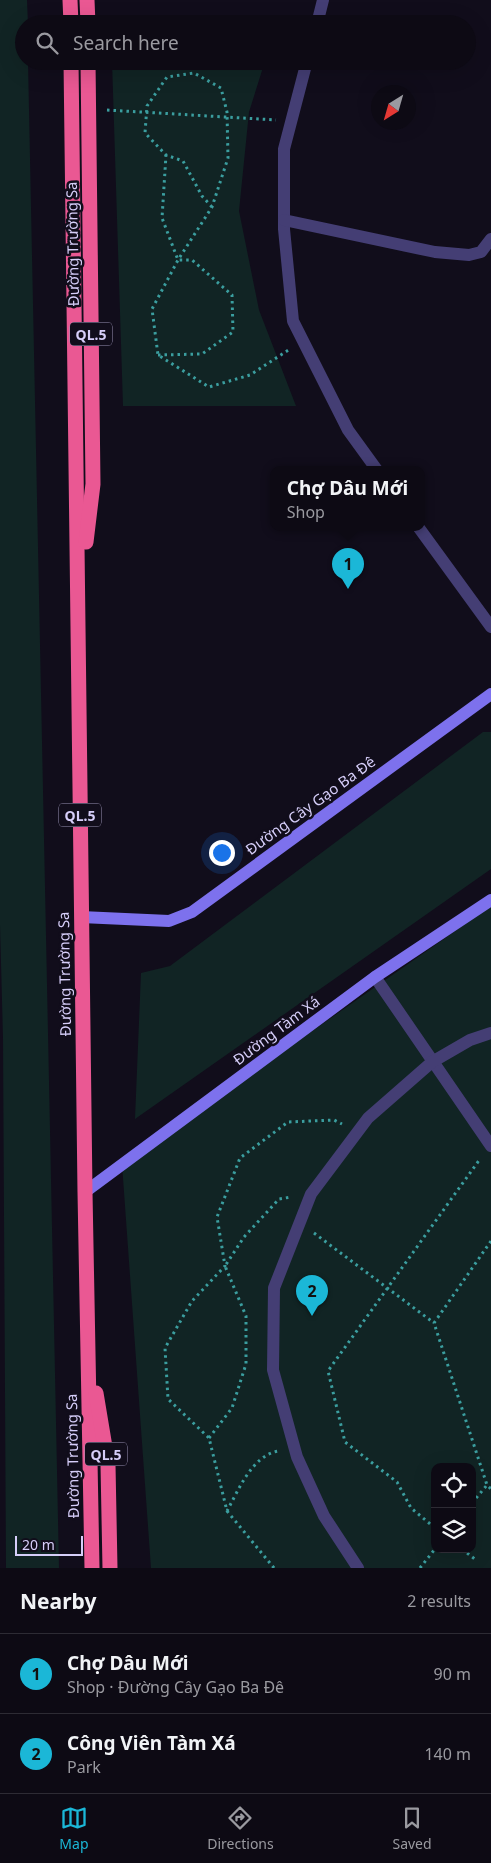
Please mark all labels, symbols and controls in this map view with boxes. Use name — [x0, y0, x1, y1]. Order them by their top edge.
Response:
search box — [15, 15, 476, 70]
icon: search — [33, 29, 61, 57]
text: Search here — [73, 30, 179, 56]
north arrow — [371, 85, 416, 130]
street label: Đường Trường Sa — [61, 181, 83, 307]
road number: QL.5 — [70, 322, 112, 346]
popup — [270, 466, 425, 531]
text: Chợ Dâu Mới — [287, 475, 408, 501]
text: Shop — [287, 501, 325, 523]
pin: 1 — [332, 548, 364, 589]
street label: Đường Cây Gạo Ba Đê — [241, 751, 379, 859]
road number: QL.5 — [59, 804, 101, 826]
your location — [209, 840, 235, 866]
street label: Đường Trường Sa — [53, 911, 75, 1037]
street label: Đường Tàm Xá — [229, 991, 323, 1069]
pin: 2 — [296, 1275, 328, 1316]
street label: Đường Trường Sa — [61, 1393, 83, 1519]
road number: QL.5 — [85, 1442, 127, 1466]
map controls — [431, 1463, 476, 1553]
button: locate — [431, 1463, 476, 1508]
button: layers — [431, 1508, 476, 1553]
scale bar — [15, 1533, 82, 1556]
text: 20 m — [22, 1535, 55, 1554]
text: Nearby — [20, 1587, 96, 1615]
text: 2 results — [407, 1590, 471, 1612]
text: Chợ Dâu Mới — [67, 1650, 189, 1676]
text: 1 — [31, 1663, 41, 1685]
text: 90 m — [434, 1663, 471, 1685]
text: Shop · Đường Cây Gạo Ba Đê — [67, 1676, 284, 1698]
text: Công Viên Tàm Xá — [67, 1730, 236, 1756]
text: 2 — [31, 1743, 41, 1765]
text: 140 m — [424, 1743, 471, 1765]
text: Park — [67, 1756, 101, 1778]
tab: Map — [59, 1804, 89, 1853]
tab: Directions — [207, 1804, 274, 1853]
tab: Saved — [392, 1804, 432, 1853]

